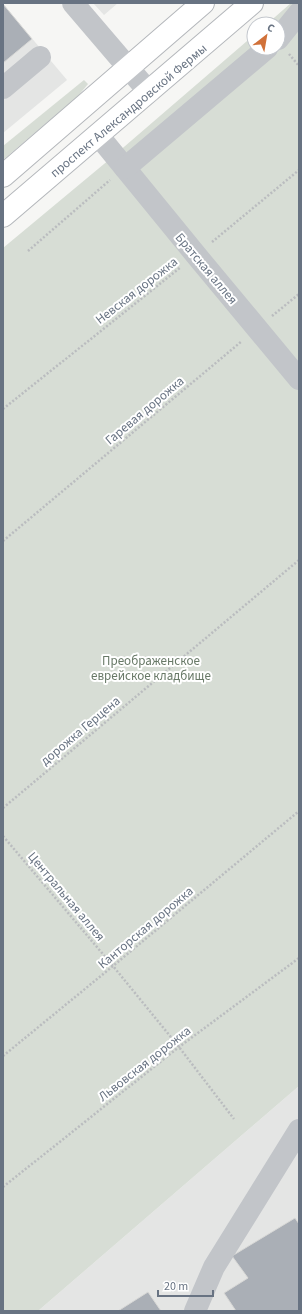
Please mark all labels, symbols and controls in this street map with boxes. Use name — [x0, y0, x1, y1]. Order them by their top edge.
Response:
north arrow — [246, 16, 286, 56]
text: С — [264, 20, 278, 36]
street label: проспект Александровской Фермы — [46, 40, 211, 182]
street label: Братская аллея — [171, 229, 242, 308]
street label: Невская дорожка — [92, 253, 181, 329]
street label: Гаревая дорожка — [101, 372, 188, 449]
park label: Преображенское еврейское кладбище — [91, 652, 211, 685]
street label: дорожка Герцена — [37, 692, 124, 769]
street label: Центральная аллея — [23, 848, 109, 945]
street label: Канторская дорожка — [94, 882, 197, 973]
street label: Львовская дорожка — [95, 1022, 195, 1106]
scale bar — [158, 1272, 213, 1298]
text: 20 m — [164, 1278, 188, 1295]

